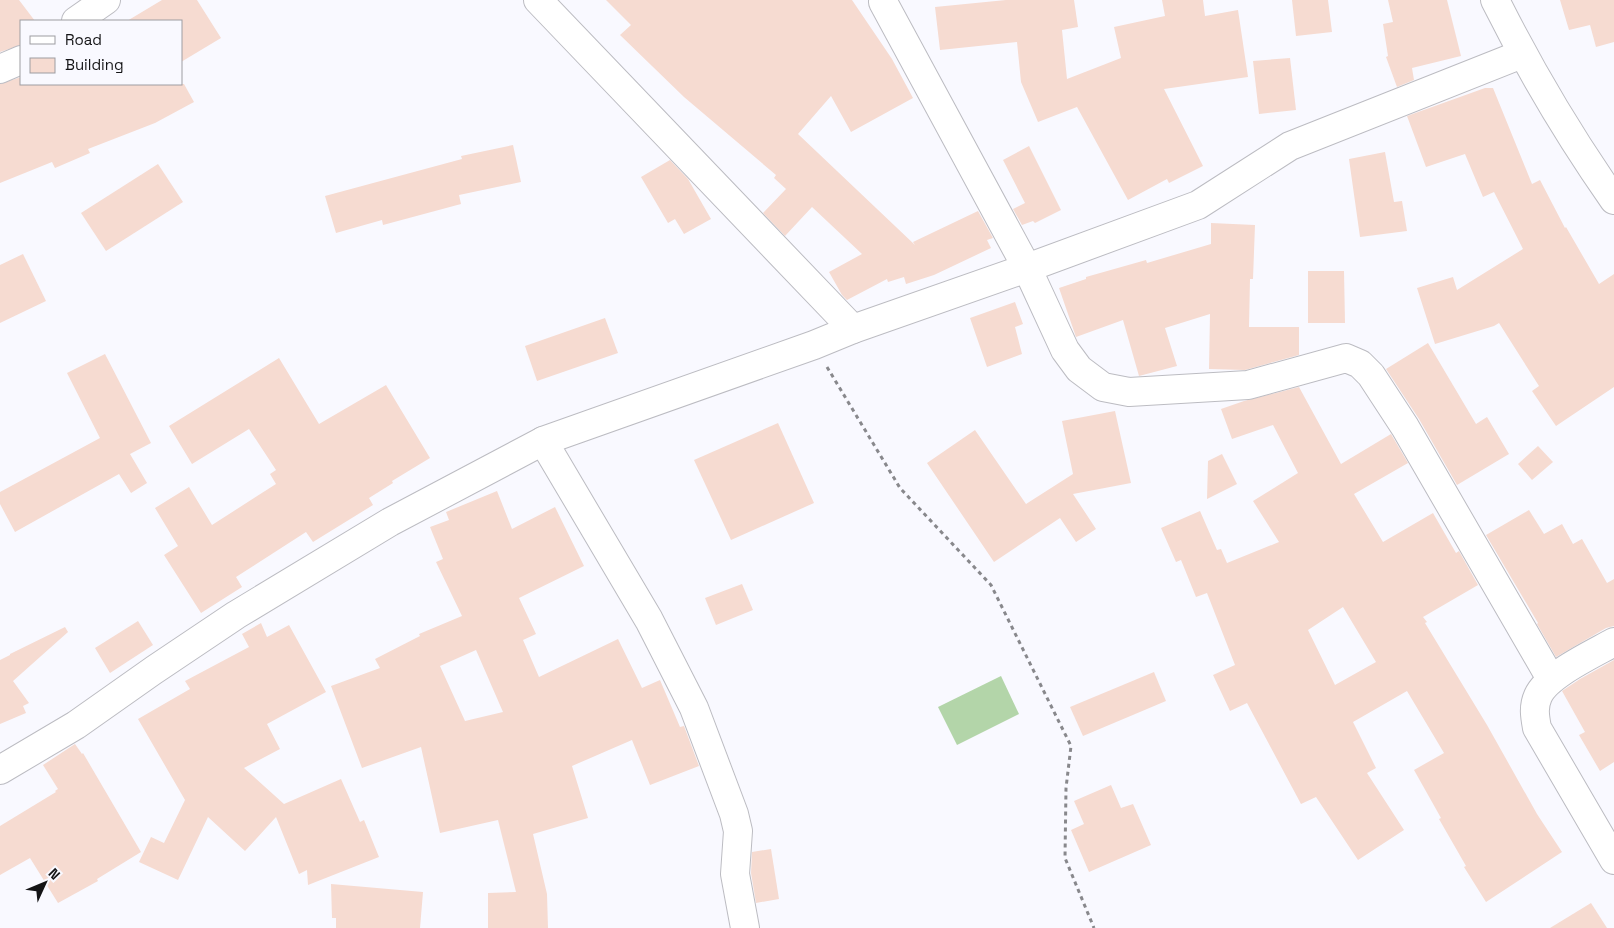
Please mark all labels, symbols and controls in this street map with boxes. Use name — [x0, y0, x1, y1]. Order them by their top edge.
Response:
legend — [20, 20, 182, 85]
text: Road — [65, 30, 102, 49]
text: Building — [65, 55, 124, 74]
north arrow — [20, 858, 70, 908]
text: N — [45, 864, 64, 884]

